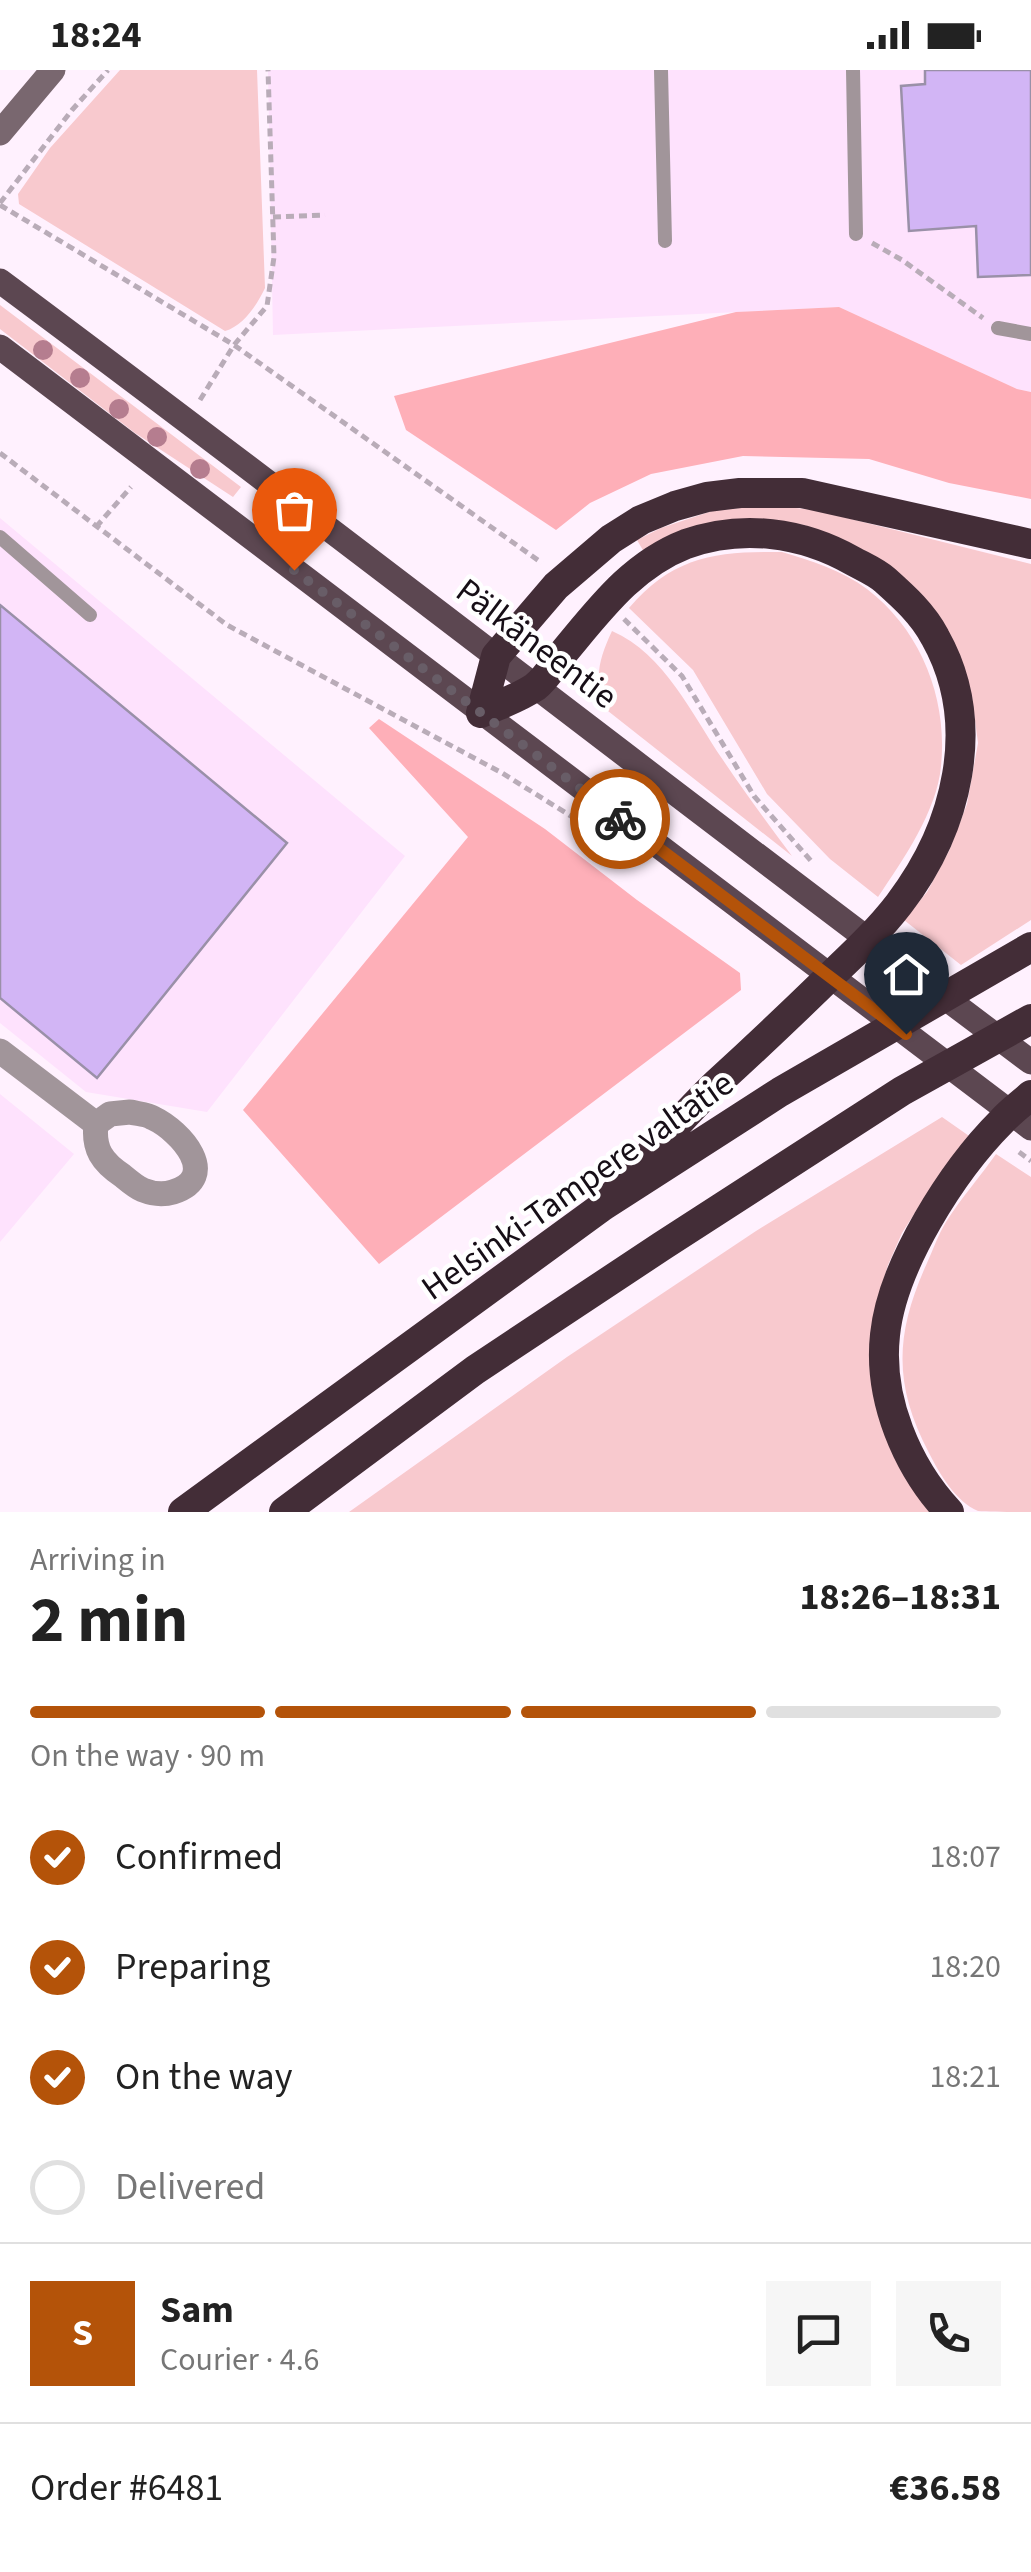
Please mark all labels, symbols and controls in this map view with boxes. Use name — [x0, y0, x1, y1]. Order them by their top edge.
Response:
text: 18:24 — [50, 8, 142, 62]
pin — [252, 468, 337, 571]
icon: bag — [267, 483, 322, 538]
street label: Pälkäneentie — [445, 567, 627, 721]
courier — [570, 769, 670, 869]
icon: bike — [593, 792, 648, 847]
pin — [864, 932, 949, 1035]
icon: home — [879, 947, 934, 1002]
street label: Helsinki-Tampere valtatie — [411, 1059, 744, 1313]
text: Arriving in — [30, 1537, 166, 1583]
text: 18:26–18:31 — [799, 1570, 1001, 1624]
text: 2 min — [30, 1574, 188, 1667]
text: On the way · 90 m — [30, 1733, 265, 1779]
icon: check — [30, 1830, 85, 1885]
text: Confirmed — [115, 1830, 283, 1884]
text: 18:07 — [929, 1834, 1001, 1880]
icon: check — [30, 1940, 85, 1995]
text: Preparing — [115, 1940, 270, 1994]
text: 18:20 — [929, 1944, 1001, 1990]
icon: check — [30, 2050, 85, 2105]
text: On the way — [115, 2050, 292, 2104]
text: 18:21 — [929, 2054, 1001, 2100]
text: Delivered — [115, 2160, 265, 2214]
button: chat — [766, 2281, 871, 2386]
button: phone — [896, 2281, 1001, 2386]
text: Sam — [160, 2283, 234, 2337]
text: S — [72, 2306, 93, 2360]
text: Courier · 4.6 — [160, 2337, 320, 2383]
text: Order #6481 — [30, 2461, 223, 2515]
text: €36.58 — [889, 2461, 1001, 2515]

